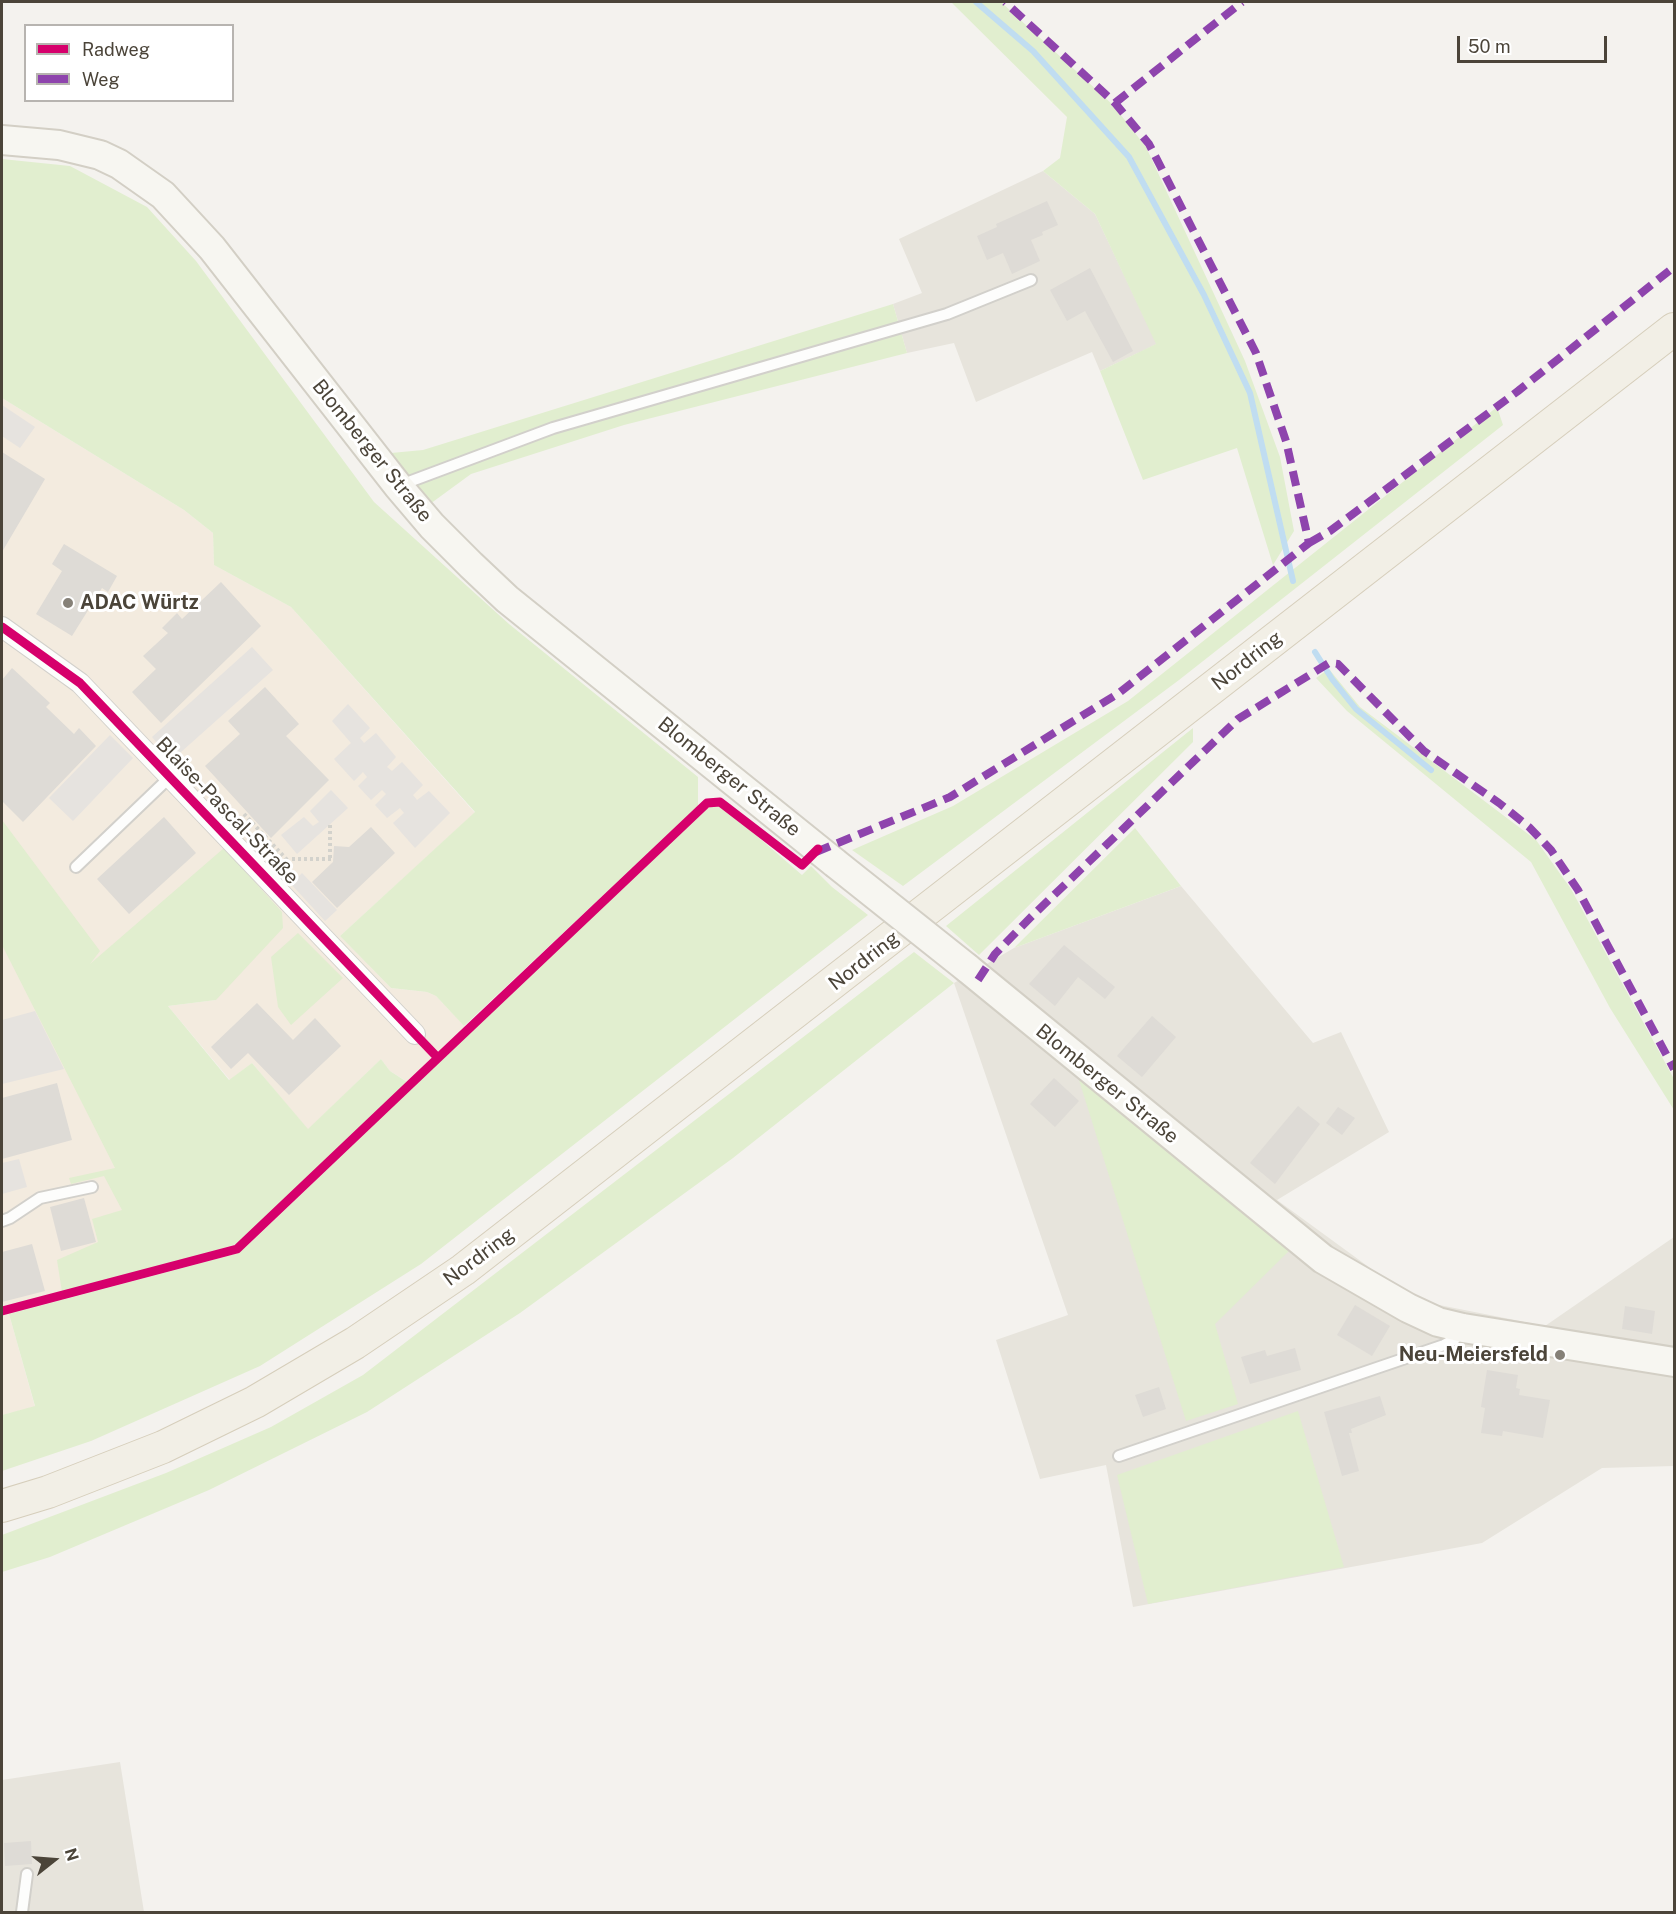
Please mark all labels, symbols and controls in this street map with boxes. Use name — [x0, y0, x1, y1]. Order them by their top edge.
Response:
legend — [24, 24, 234, 102]
scale bar — [1460, 24, 1610, 62]
text: 50 m — [1468, 36, 1511, 57]
text: Radweg — [82, 39, 150, 60]
text: Weg — [82, 69, 120, 90]
street label: Blomberger Straße — [307, 375, 437, 527]
place label: ADAC Würtz — [80, 591, 199, 615]
marker: ADAC Würtz — [61, 596, 75, 610]
street label: Nordring — [1207, 626, 1287, 696]
street label: Blomberger Straße — [653, 712, 805, 842]
street label: Blaise-Pascal-Straße — [151, 732, 303, 890]
street label: Nordring — [824, 926, 904, 996]
street label: Blomberger Straße — [1031, 1019, 1183, 1149]
street label: Nordring — [439, 1222, 519, 1292]
place label: Neu-Meiersfeld — [1399, 1343, 1548, 1367]
marker: Neu-Meiersfeld — [1553, 1348, 1567, 1362]
north arrow — [24, 1830, 84, 1890]
text: N — [61, 1846, 83, 1863]

